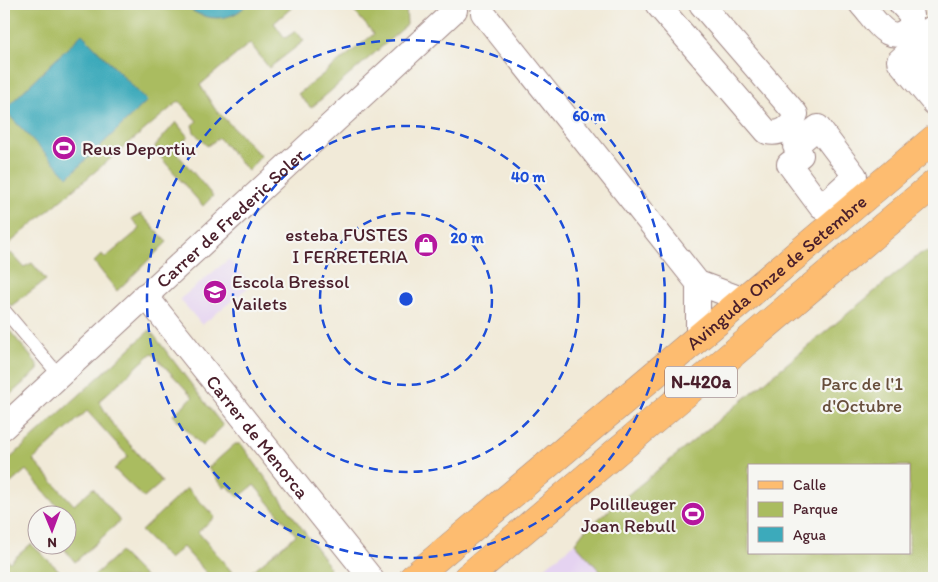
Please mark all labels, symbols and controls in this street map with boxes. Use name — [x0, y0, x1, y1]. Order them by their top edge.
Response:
text: 60 m — [572, 107, 606, 125]
sports icon: Reus Deportiu — [51, 135, 77, 161]
place label: Reus Deportiu — [82, 137, 196, 160]
street label: Carrer de Frederic Soler — [151, 143, 310, 292]
text: 40 m — [511, 168, 546, 186]
street label: Avinguda Onze de Setembre — [681, 189, 871, 354]
place label: esteba FUSTES I FERRETERIA — [285, 223, 408, 268]
text: 20 m — [450, 229, 484, 247]
shop icon: esteba FUSTES I FERRETERIA — [413, 232, 439, 258]
place label: Escola Bressol Vailets — [232, 270, 350, 315]
school or university icon: Escola Bressol Vailets — [202, 279, 228, 305]
centre of rings — [397, 290, 415, 308]
road number: N-420a — [665, 367, 737, 398]
street label: Carrer de Menorca — [202, 370, 314, 503]
park label: Parc de l'1 d'Octubre — [821, 372, 903, 417]
legend — [748, 464, 910, 554]
text: Calle — [793, 476, 826, 494]
place label: Polilleuger Joan Rebull — [581, 492, 677, 537]
text: Parque — [793, 500, 838, 518]
sports icon: Polilleuger Joan Rebull — [680, 501, 706, 527]
north arrow — [28, 504, 78, 554]
text: Agua — [793, 526, 827, 544]
text: N — [47, 534, 57, 551]

